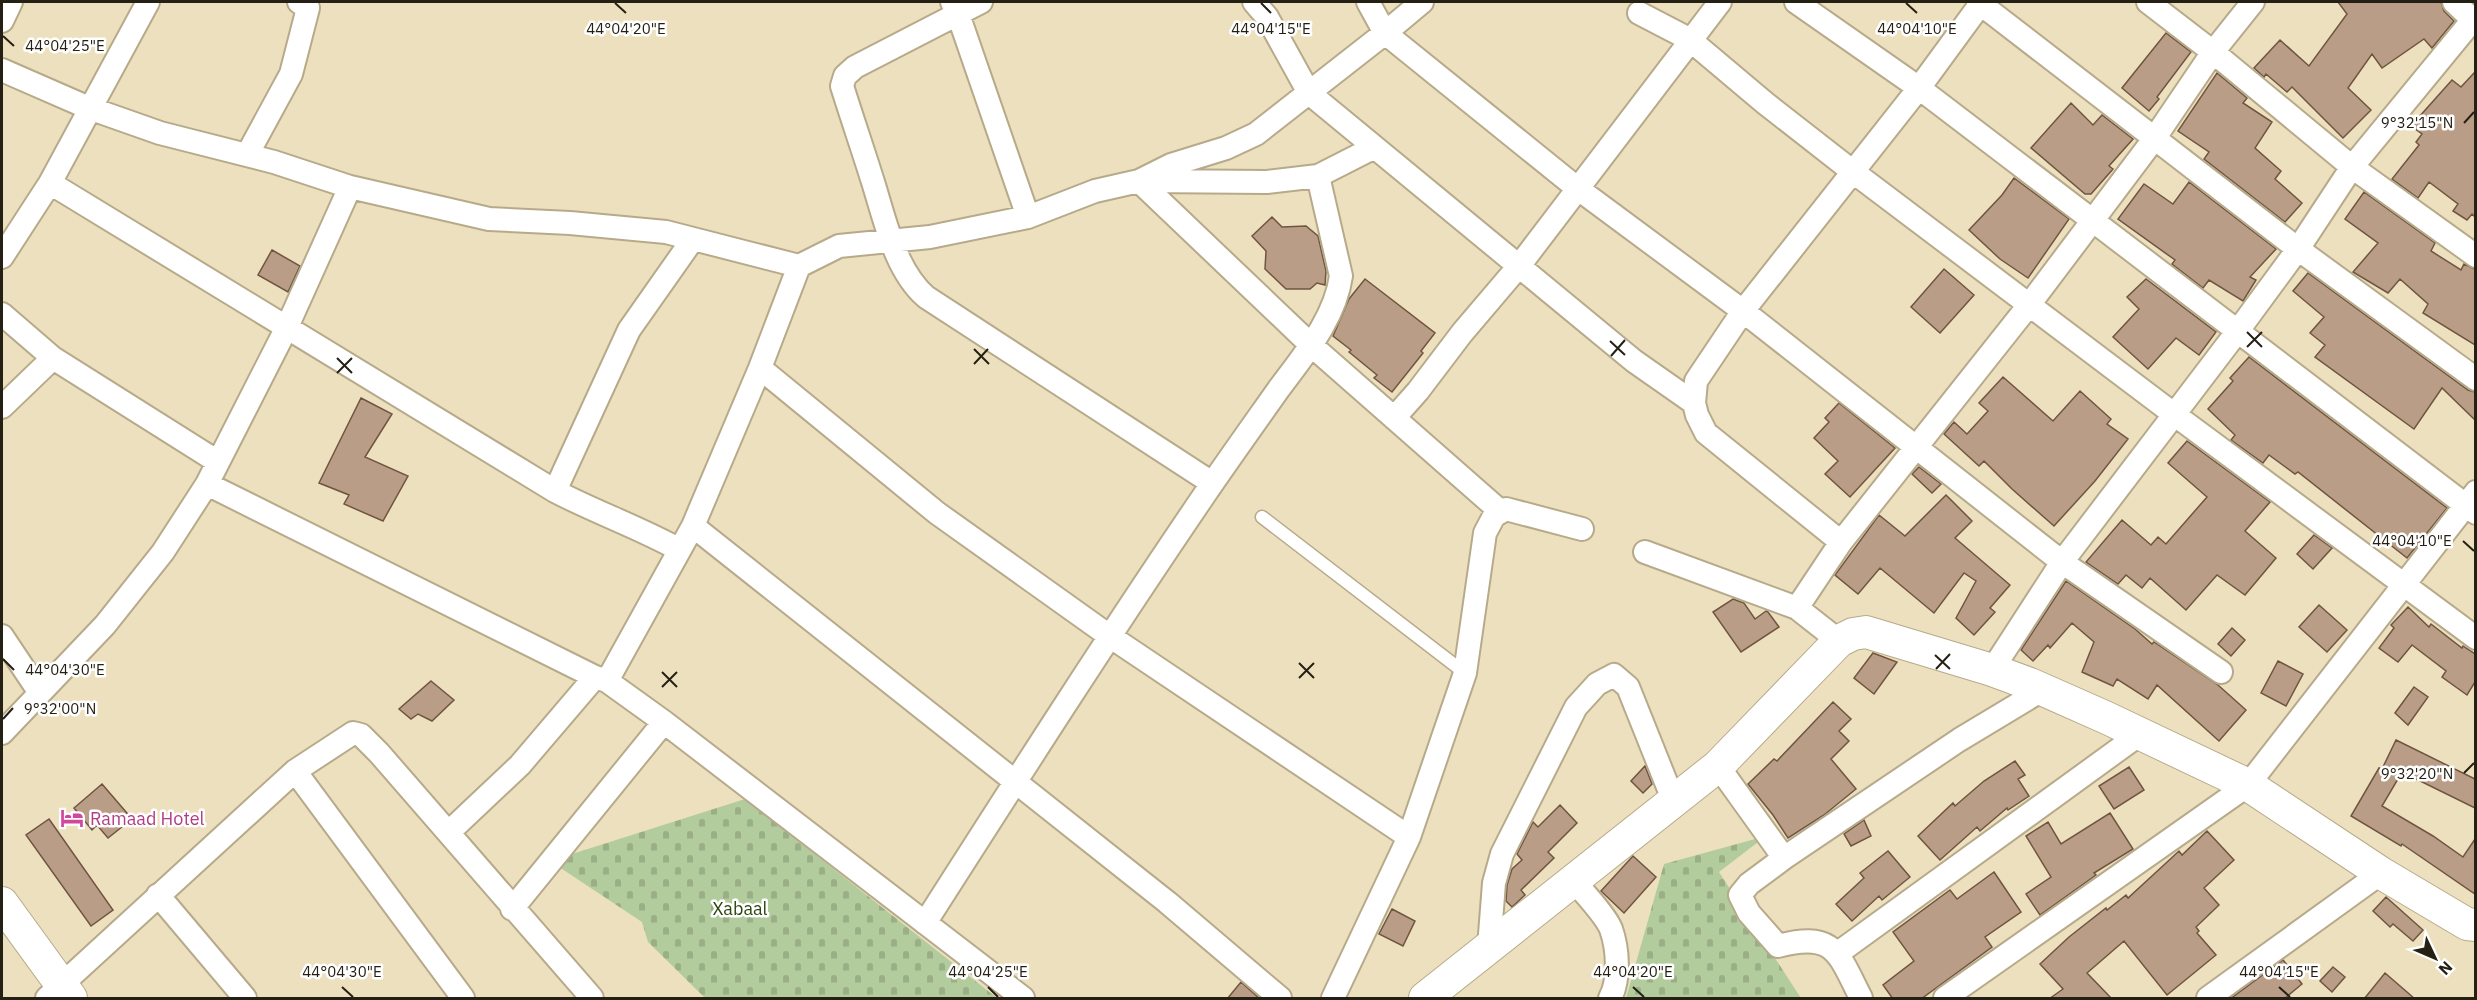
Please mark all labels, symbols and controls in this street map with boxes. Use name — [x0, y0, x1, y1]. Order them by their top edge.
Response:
text: 44°04'20"E — [586, 19, 666, 38]
text: 44°04'15"E — [1231, 19, 1311, 38]
text: 44°04'10"E — [1877, 19, 1957, 38]
text: 44°04'25"E — [25, 36, 105, 55]
text: 9°32'15"N — [2381, 113, 2453, 132]
text: 44°04'10"E — [2372, 531, 2452, 550]
text: 44°04'30"E — [25, 660, 105, 679]
text: 9°32'00"N — [24, 699, 96, 718]
text: 9°32'20"N — [2381, 764, 2453, 783]
hotel icon: Ramaad Hotel — [59, 805, 85, 831]
place label: Ramaad Hotel — [90, 807, 205, 830]
park label: Xabaal — [712, 897, 768, 920]
north arrow — [2405, 928, 2465, 988]
text: N — [2435, 957, 2457, 980]
text: 44°04'30"E — [302, 962, 382, 981]
text: 44°04'25"E — [948, 962, 1028, 981]
text: 44°04'20"E — [1593, 962, 1673, 981]
text: 44°04'15"E — [2239, 962, 2319, 981]

